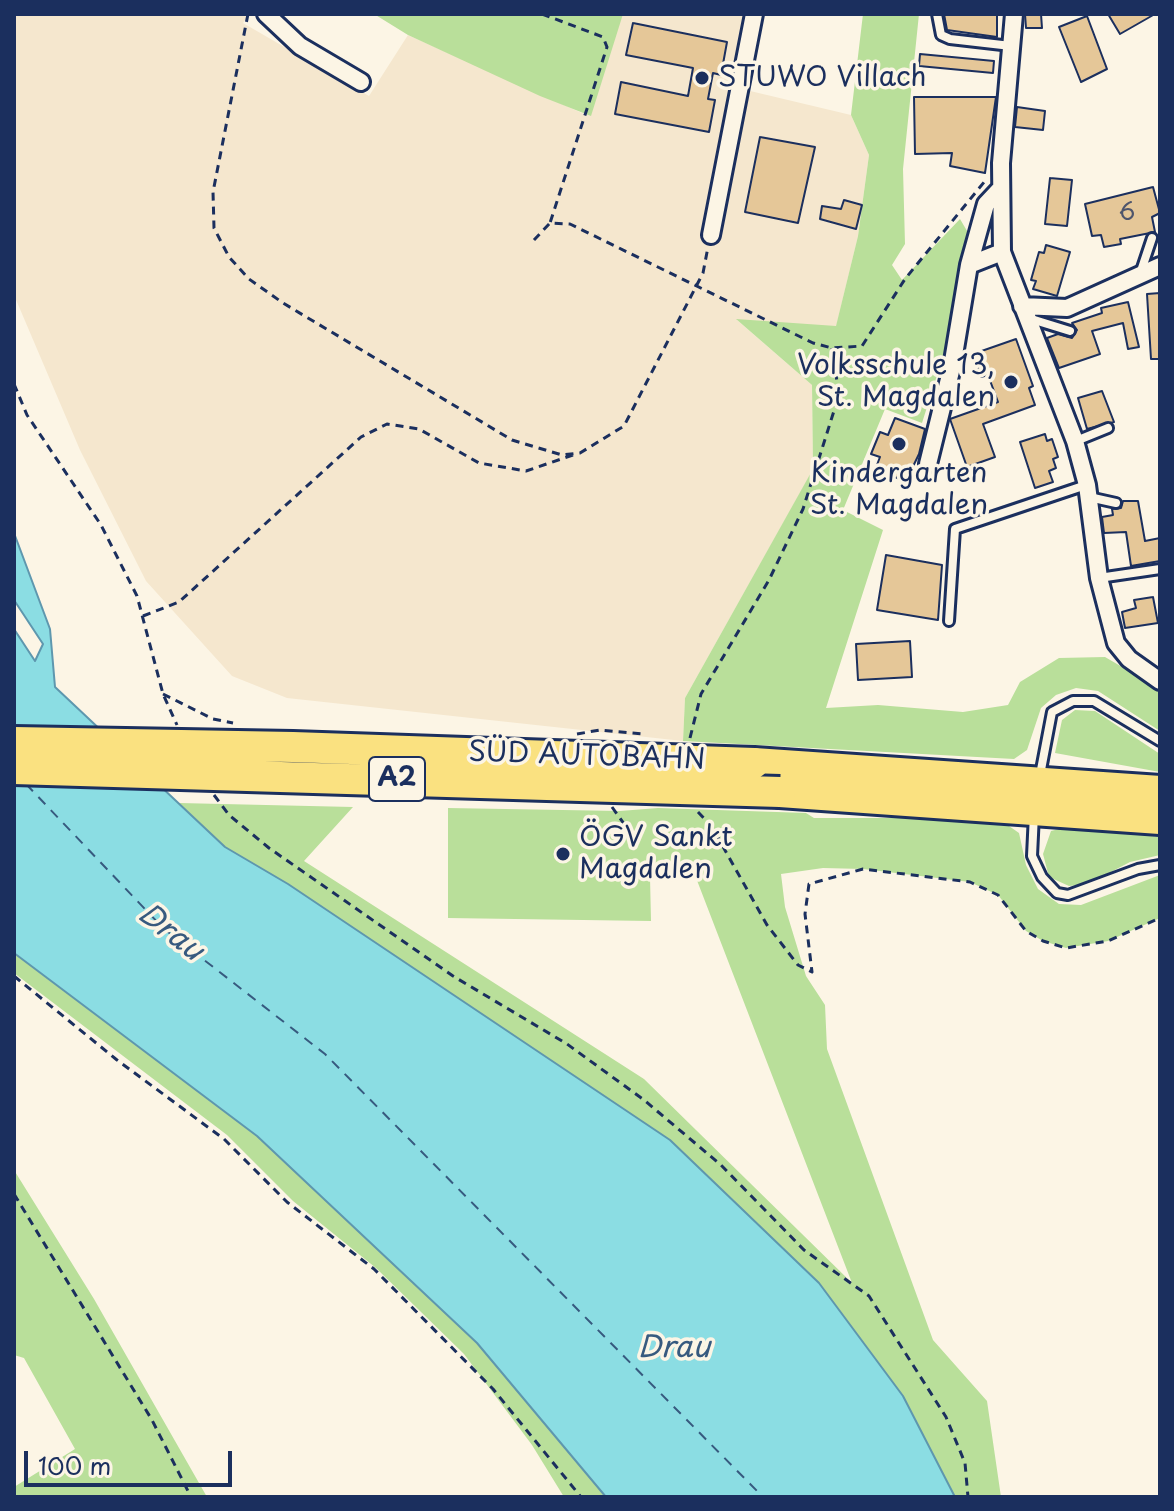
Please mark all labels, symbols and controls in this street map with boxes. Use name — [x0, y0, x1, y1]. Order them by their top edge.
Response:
place label: STUWO Villach — [718, 61, 927, 95]
marker: STUWO Villach — [693, 69, 711, 87]
house number: 6 — [1119, 199, 1135, 227]
place label: Volksschule 13, St. Magdalen — [797, 349, 995, 415]
marker: Volksschule 13, St. Magdalen — [1002, 373, 1020, 391]
marker: Kindergarten St. Magdalen — [890, 435, 908, 453]
place label: Kindergarten St. Magdalen — [810, 457, 988, 523]
street label: SÜD AUTOBAHN — [468, 736, 706, 778]
road number: A2 — [369, 757, 425, 801]
place label: ÖGV Sankt Magdalen — [579, 821, 733, 887]
marker: ÖGV Sankt Magdalen — [554, 845, 572, 863]
water label: Drau — [130, 897, 210, 969]
water label: Drau — [638, 1331, 710, 1367]
scale bar — [28, 1435, 236, 1485]
text: 100 m — [38, 1447, 111, 1483]

